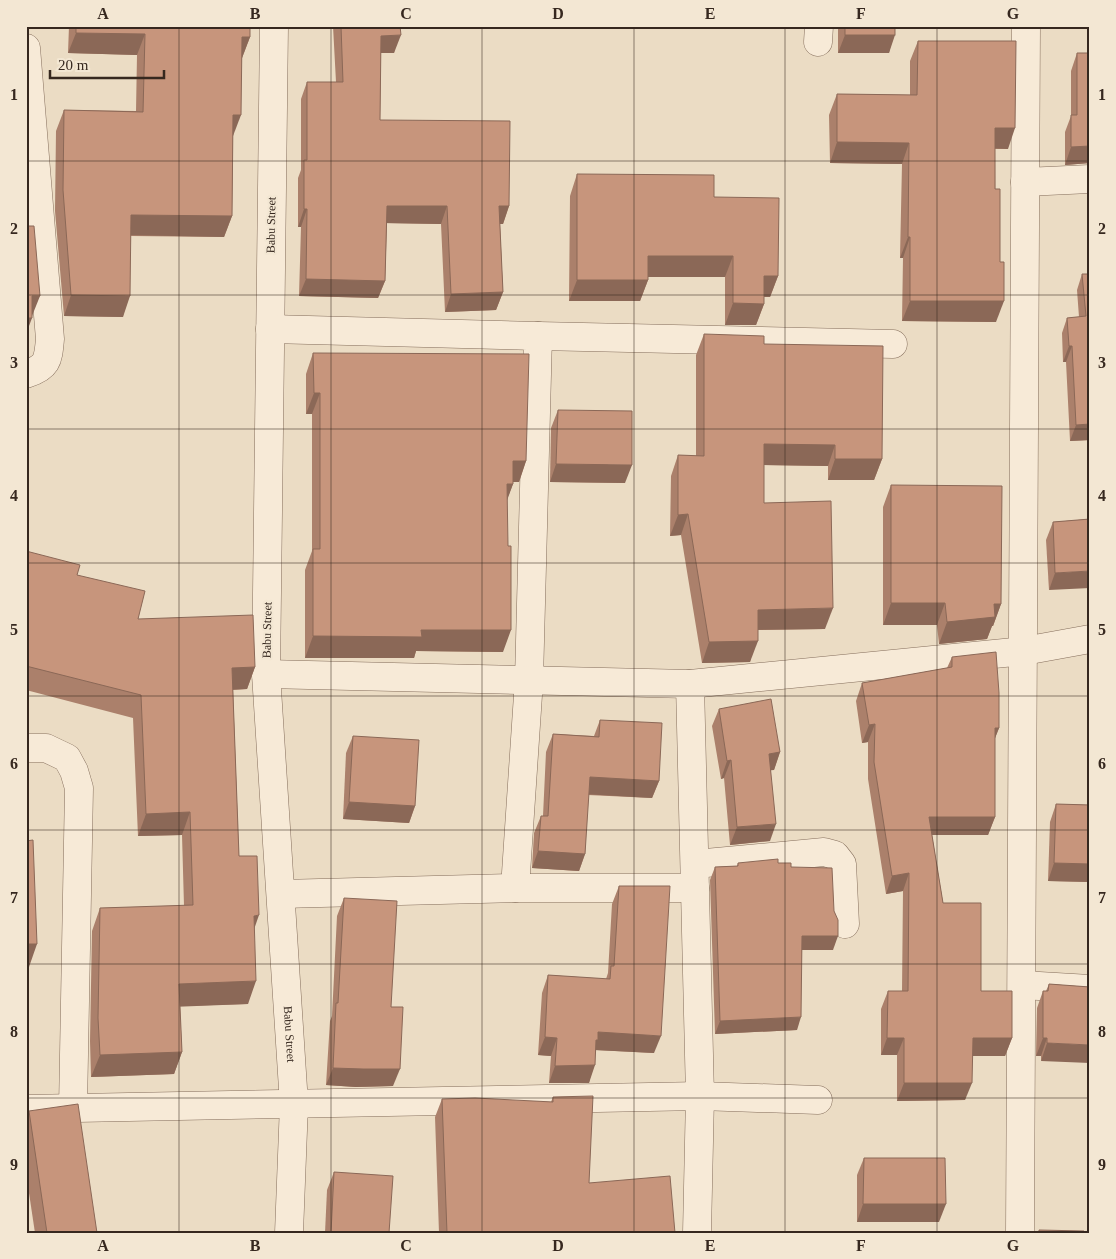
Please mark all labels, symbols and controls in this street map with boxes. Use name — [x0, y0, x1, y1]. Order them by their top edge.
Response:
text: A — [97, 5, 109, 22]
text: B — [250, 5, 261, 22]
text: C — [400, 5, 412, 22]
text: D — [552, 5, 564, 22]
text: E — [705, 5, 715, 22]
text: F — [856, 5, 866, 22]
text: G — [1007, 5, 1020, 22]
scale bar — [50, 48, 164, 80]
text: 20 m — [58, 57, 89, 73]
text: 1 — [10, 86, 18, 103]
text: 1 — [1098, 86, 1106, 103]
street label: Babu Street — [264, 196, 279, 253]
text: 2 — [10, 220, 18, 237]
text: 2 — [1098, 220, 1106, 237]
text: 3 — [10, 354, 18, 371]
text: 3 — [1098, 354, 1106, 371]
text: 4 — [10, 487, 18, 504]
text: 4 — [1098, 487, 1106, 504]
street label: Babu Street — [260, 601, 275, 658]
text: 5 — [10, 621, 18, 638]
text: 5 — [1098, 621, 1106, 638]
text: 6 — [10, 755, 18, 772]
text: 6 — [1098, 755, 1106, 772]
text: 7 — [10, 889, 18, 906]
text: 7 — [1098, 889, 1106, 906]
street label: Babu Street — [281, 1006, 298, 1063]
text: 8 — [10, 1023, 18, 1040]
text: 8 — [1098, 1023, 1106, 1040]
text: 9 — [10, 1156, 18, 1173]
text: 9 — [1098, 1156, 1106, 1173]
text: A — [97, 1237, 109, 1254]
text: B — [250, 1237, 261, 1254]
text: C — [400, 1237, 412, 1254]
text: D — [552, 1237, 564, 1254]
text: E — [705, 1237, 715, 1254]
text: F — [856, 1237, 866, 1254]
text: G — [1007, 1237, 1020, 1254]

